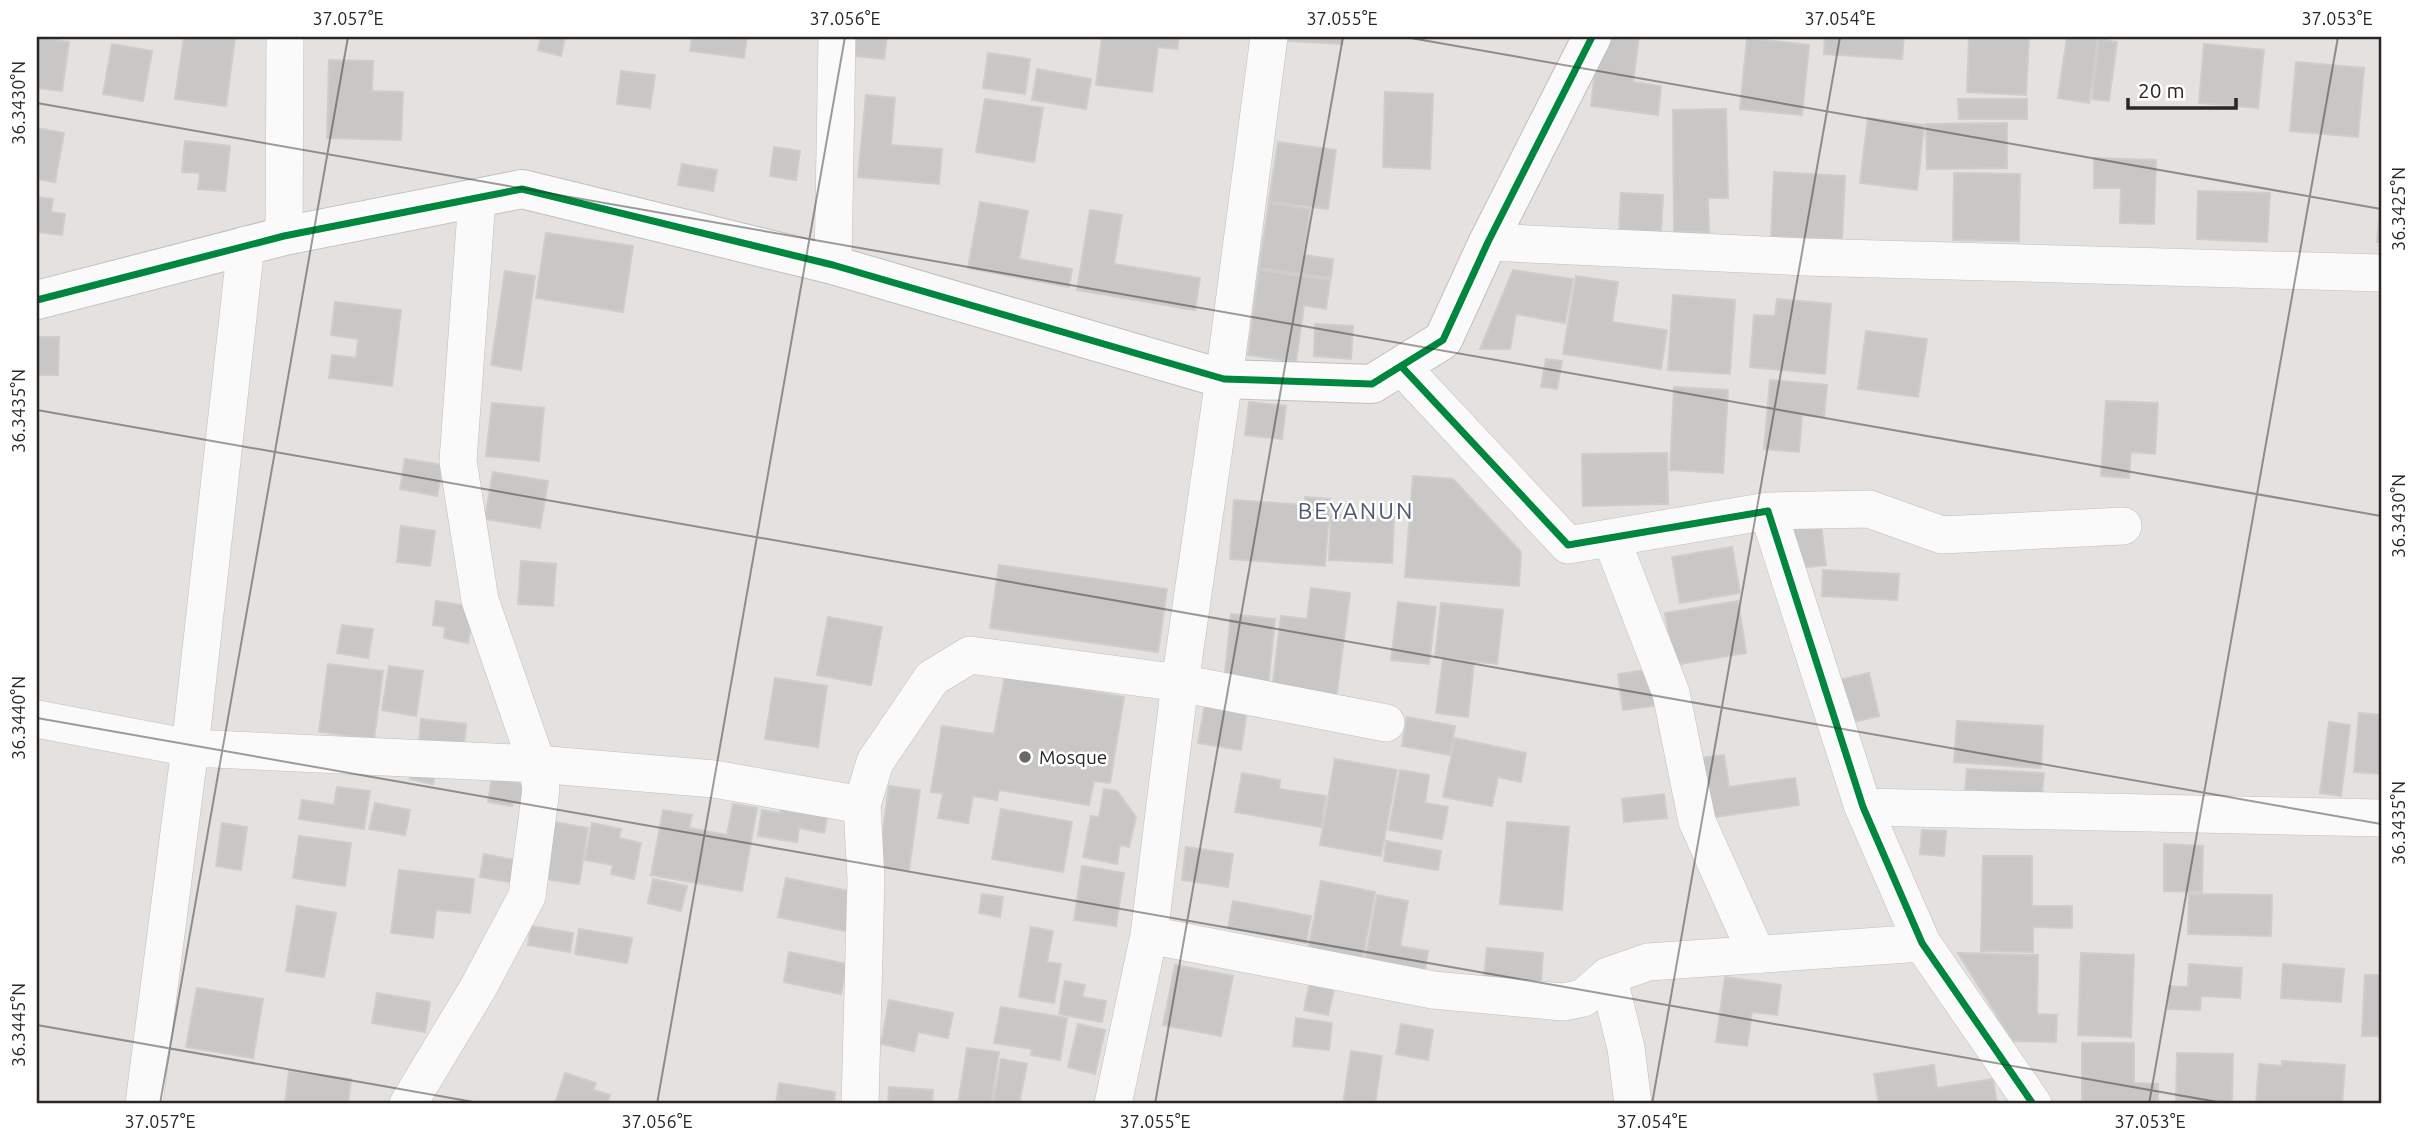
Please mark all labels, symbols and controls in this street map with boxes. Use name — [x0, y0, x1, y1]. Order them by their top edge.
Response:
text: 37.057°E — [312, 8, 384, 28]
text: 37.056°E — [809, 8, 881, 28]
text: 37.055°E — [1306, 8, 1378, 28]
text: 37.054°E — [1804, 8, 1876, 28]
text: 37.053°E — [2301, 8, 2373, 28]
text: 36.3430°N — [8, 61, 28, 145]
scale bar — [2128, 66, 2236, 110]
text: 20 m — [2138, 78, 2185, 102]
text: 36.3425°N — [2388, 167, 2408, 251]
text: 36.3435°N — [8, 369, 28, 453]
text: 36.3430°N — [2388, 474, 2408, 558]
district label: BEYANUN — [1298, 498, 1414, 523]
text: 36.3440°N — [8, 676, 28, 760]
place label: Mosque — [1039, 746, 1107, 768]
marker: Mosque — [1017, 749, 1033, 765]
text: 36.3435°N — [2388, 781, 2408, 865]
text: 36.3445°N — [8, 983, 28, 1067]
text: 37.057°E — [124, 1111, 196, 1131]
text: 37.056°E — [621, 1111, 693, 1131]
text: 37.055°E — [1119, 1111, 1191, 1131]
text: 37.054°E — [1616, 1111, 1688, 1131]
text: 37.053°E — [2114, 1111, 2186, 1131]

